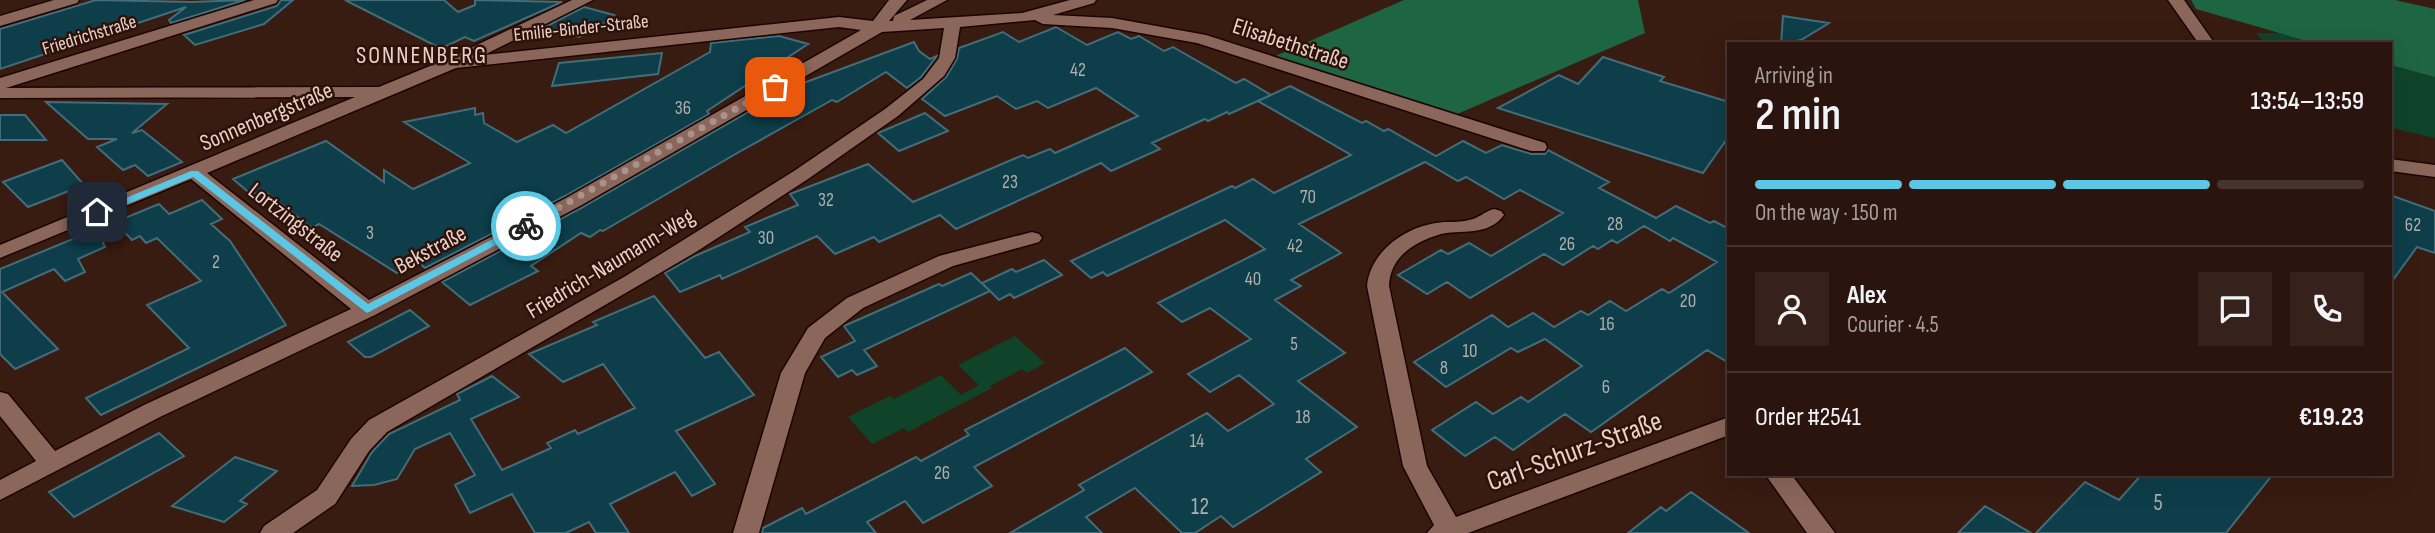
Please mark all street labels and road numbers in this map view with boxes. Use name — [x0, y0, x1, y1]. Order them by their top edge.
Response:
street label: Friedrichstraße — [40, 10, 139, 61]
street label: Emilie-Binder-Straße — [513, 10, 650, 47]
street label: Elisabethstraße — [1229, 12, 1352, 76]
street label: Sonnenbergstraße — [196, 76, 337, 157]
street label: Lortzingstraße — [242, 177, 348, 269]
street label: Friedrich-Naumann-Weg — [521, 203, 700, 325]
street label: Bekstraße — [390, 219, 471, 280]
street label: Carl-Schurz-Straße — [1482, 404, 1667, 498]

